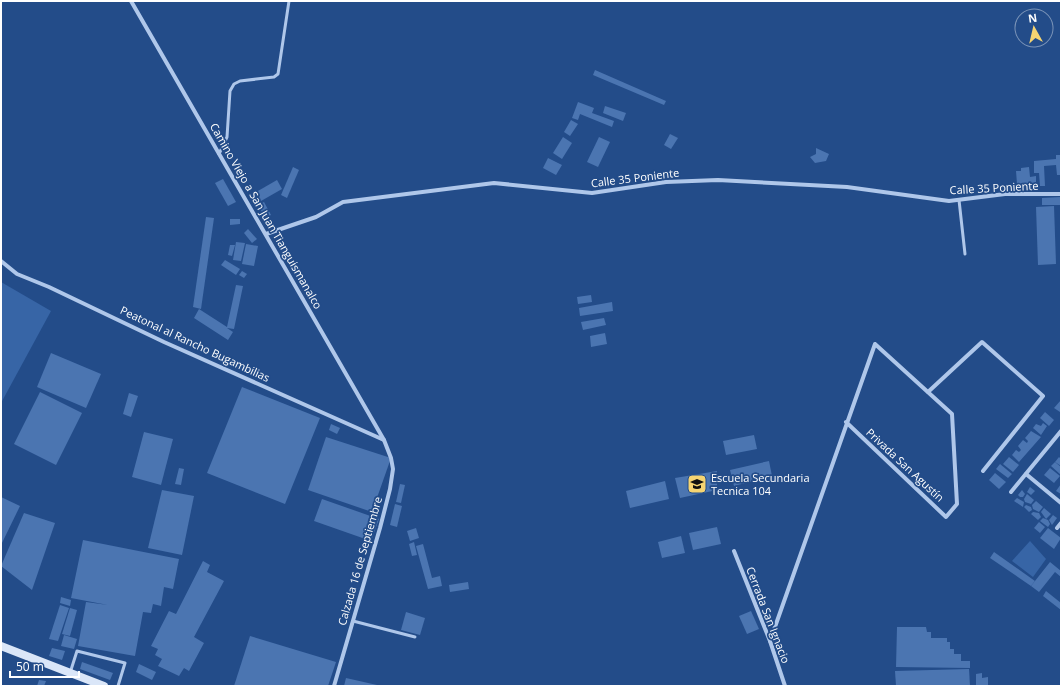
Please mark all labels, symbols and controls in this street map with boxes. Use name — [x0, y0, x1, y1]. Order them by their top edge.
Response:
north arrow — [1014, 8, 1054, 48]
text: N — [1027, 10, 1038, 26]
street label: Camino Viejo a San Juan Tianguismanalco — [207, 120, 326, 312]
street label: Calle 35 Poniente — [590, 165, 680, 190]
street label: Calle 35 Poniente — [949, 178, 1039, 197]
street label: Peatonal al Rancho Bugambilias — [118, 302, 272, 385]
street label: Privada San Agustín — [863, 425, 948, 505]
place label: Escuela Secundaria Tecnica 104 — [711, 470, 810, 498]
school or university icon: Escuela Secundaria Tecnica 104 — [686, 473, 708, 495]
street label: Calzada 16 de Septiembre — [334, 495, 385, 627]
street label: Cerrada San Ignacio — [743, 564, 794, 666]
scale bar — [10, 653, 79, 679]
text: 50 m — [16, 658, 44, 675]

